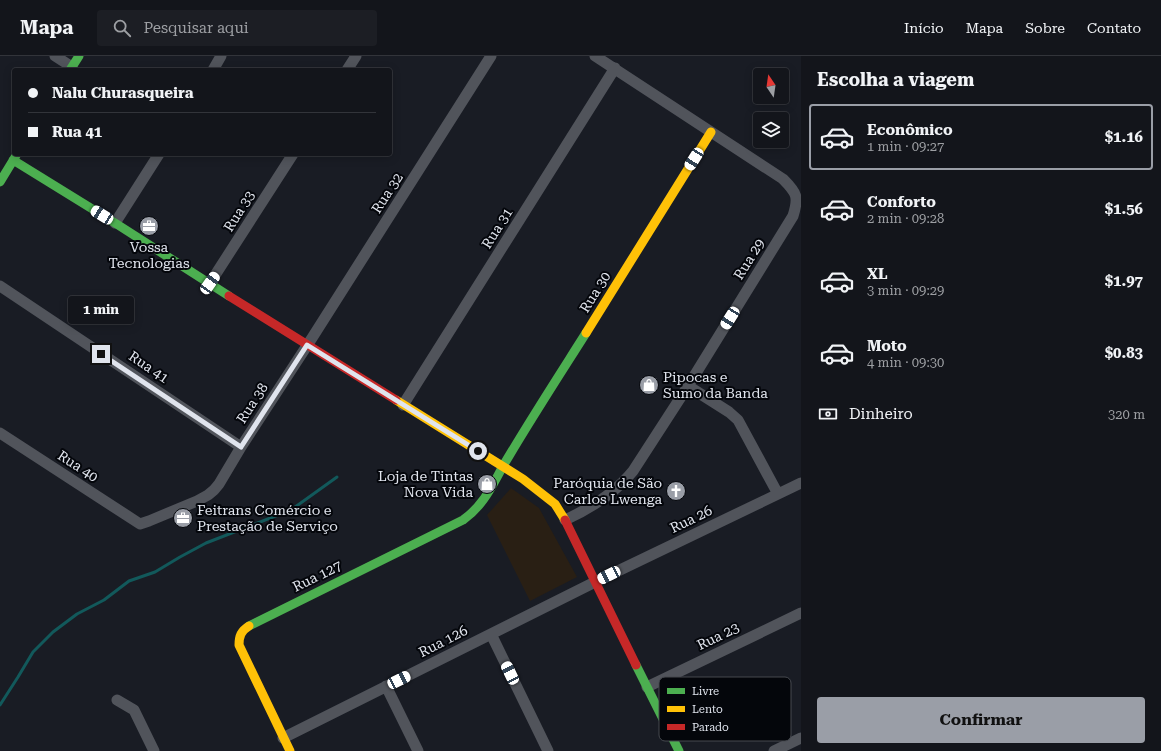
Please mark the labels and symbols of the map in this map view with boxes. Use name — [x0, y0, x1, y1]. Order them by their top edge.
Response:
north arrow — [753, 68, 789, 104]
car — [683, 146, 705, 172]
street label: Rua 32 — [368, 170, 406, 216]
street label: Rua 33 — [220, 188, 258, 234]
car — [89, 204, 115, 226]
street label: Rua 31 — [478, 205, 516, 251]
office icon: Vossa Tecnologias — [138, 215, 160, 237]
street label: Rua 29 — [730, 236, 768, 282]
place label: Vossa Tecnologias — [108, 239, 190, 271]
street label: Rua 30 — [576, 269, 614, 315]
car — [198, 270, 222, 296]
callout: 1 min — [68, 296, 134, 324]
car — [719, 305, 741, 331]
route end — [92, 345, 110, 363]
street label: Rua 41 — [126, 348, 172, 386]
place label: Pipocas e Sumo da Banda — [663, 369, 768, 401]
shop icon: Pipocas e Sumo da Banda — [638, 374, 660, 396]
street label: Rua 38 — [233, 380, 271, 426]
route start — [469, 442, 487, 460]
street label: Rua 40 — [55, 447, 101, 485]
place label: Loja de Tintas Nova Vida — [378, 468, 473, 500]
shop icon: Loja de Tintas Nova Vida — [476, 473, 498, 495]
place label: Paróquia de São Carlos Lwenga — [553, 475, 662, 507]
church icon: Paróquia de São Carlos Lwenga — [665, 480, 687, 502]
place label: Feitrans Comércio e Prestação de Serviço — [197, 502, 338, 534]
street label: Rua 26 — [667, 502, 715, 536]
office icon: Feitrans Comércio e Prestação de Serviço — [172, 507, 194, 529]
street label: Rua 127 — [290, 557, 344, 595]
car — [596, 564, 622, 586]
street label: Rua 23 — [694, 619, 742, 653]
street label: Rua 126 — [416, 622, 470, 660]
car — [499, 660, 521, 686]
car — [386, 669, 412, 691]
legend — [659, 677, 791, 741]
text: Livre — [692, 685, 719, 698]
text: Lento — [692, 703, 723, 716]
text: Parado — [692, 721, 729, 734]

